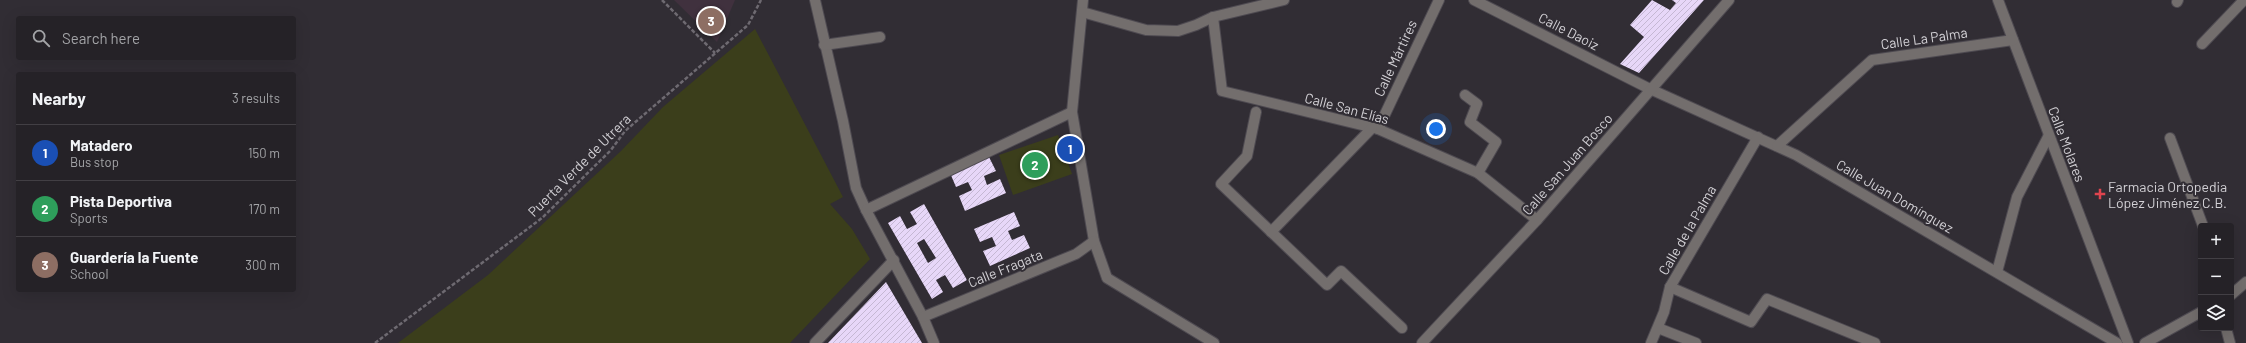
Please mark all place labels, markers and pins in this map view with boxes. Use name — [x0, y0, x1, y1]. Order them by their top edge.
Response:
pin: 3 — [698, 6, 724, 36]
pin: 1 — [1057, 134, 1083, 164]
pin: 2 — [1022, 150, 1048, 180]
place label: Farmacia Ortopedia López Jiménez C.B. — [2108, 178, 2227, 211]
marker: Farmacia Ortopedia López Jiménez C.B. — [2095, 189, 2105, 199]

